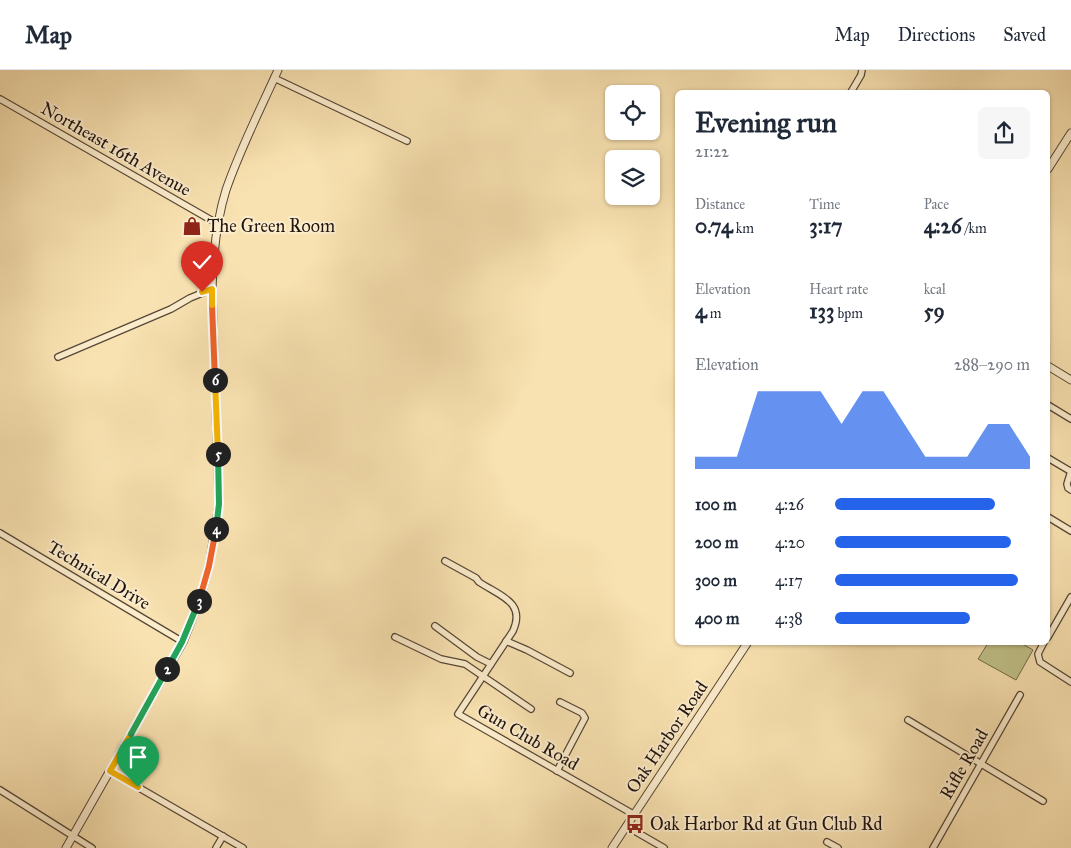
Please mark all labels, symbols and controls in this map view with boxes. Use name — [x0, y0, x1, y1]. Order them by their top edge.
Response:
text: Map — [25, 20, 72, 50]
text: Map — [834, 24, 870, 46]
text: Directions — [898, 24, 975, 46]
text: Saved — [1003, 24, 1046, 46]
map controls — [605, 85, 660, 205]
button: locate — [605, 85, 660, 140]
street label: Northeast 16th Avenue — [37, 97, 195, 201]
text: Evening run — [695, 105, 837, 140]
button: share — [978, 107, 1030, 159]
text: 21:22 — [695, 142, 729, 161]
button: layers — [605, 150, 660, 205]
text: Distance — [695, 196, 745, 213]
text: Time — [809, 196, 840, 213]
text: Pace — [924, 196, 949, 213]
text: 0.74 — [695, 213, 733, 239]
text: 3:17 — [809, 213, 843, 239]
text: 4:26 — [924, 213, 962, 239]
shop icon: The Green Room — [181, 215, 203, 237]
place label: The Green Room — [207, 215, 335, 237]
text: km — [733, 220, 754, 237]
text: /km — [962, 220, 987, 237]
pin — [181, 241, 223, 292]
icon: check — [188, 248, 216, 276]
text: Elevation — [695, 281, 751, 298]
text: Heart rate — [809, 281, 868, 298]
text: kcal — [924, 281, 946, 298]
text: 4 — [695, 298, 707, 324]
text: 133 — [809, 298, 834, 324]
text: 59 — [924, 298, 945, 324]
text: m — [707, 305, 721, 322]
text: bpm — [834, 305, 863, 322]
text: Elevation — [695, 355, 759, 374]
text: 288–290 m — [954, 355, 1030, 374]
pin: 6 — [202, 368, 228, 392]
text: 6 — [212, 372, 219, 389]
pin: 5 — [206, 442, 230, 466]
text: 5 — [215, 446, 222, 463]
text: 100 m — [695, 495, 737, 514]
text: 4:26 — [775, 495, 804, 514]
pin: 4 — [204, 516, 228, 542]
text: 4 — [213, 521, 220, 538]
text: 200 m — [695, 533, 738, 552]
text: 4:20 — [775, 533, 805, 552]
street label: Technical Drive — [44, 536, 154, 614]
text: 300 m — [695, 571, 737, 590]
text: 4:17 — [775, 571, 803, 590]
pin: 3 — [186, 588, 212, 614]
text: 3 — [197, 593, 202, 610]
text: 400 m — [695, 609, 739, 628]
text: 4:38 — [775, 609, 803, 628]
pin: 2 — [154, 656, 180, 682]
text: 2 — [164, 661, 171, 678]
street label: Oak Harbor Road — [621, 677, 713, 797]
street label: Gun Club Road — [473, 699, 583, 775]
street label: Rifle Road — [935, 725, 993, 803]
pin — [117, 736, 159, 787]
icon: arrive — [124, 743, 152, 771]
bus stop icon: Oak Harbor Rd at Gun Club Rd — [624, 813, 646, 835]
place label: Oak Harbor Rd at Gun Club Rd — [650, 813, 883, 835]

